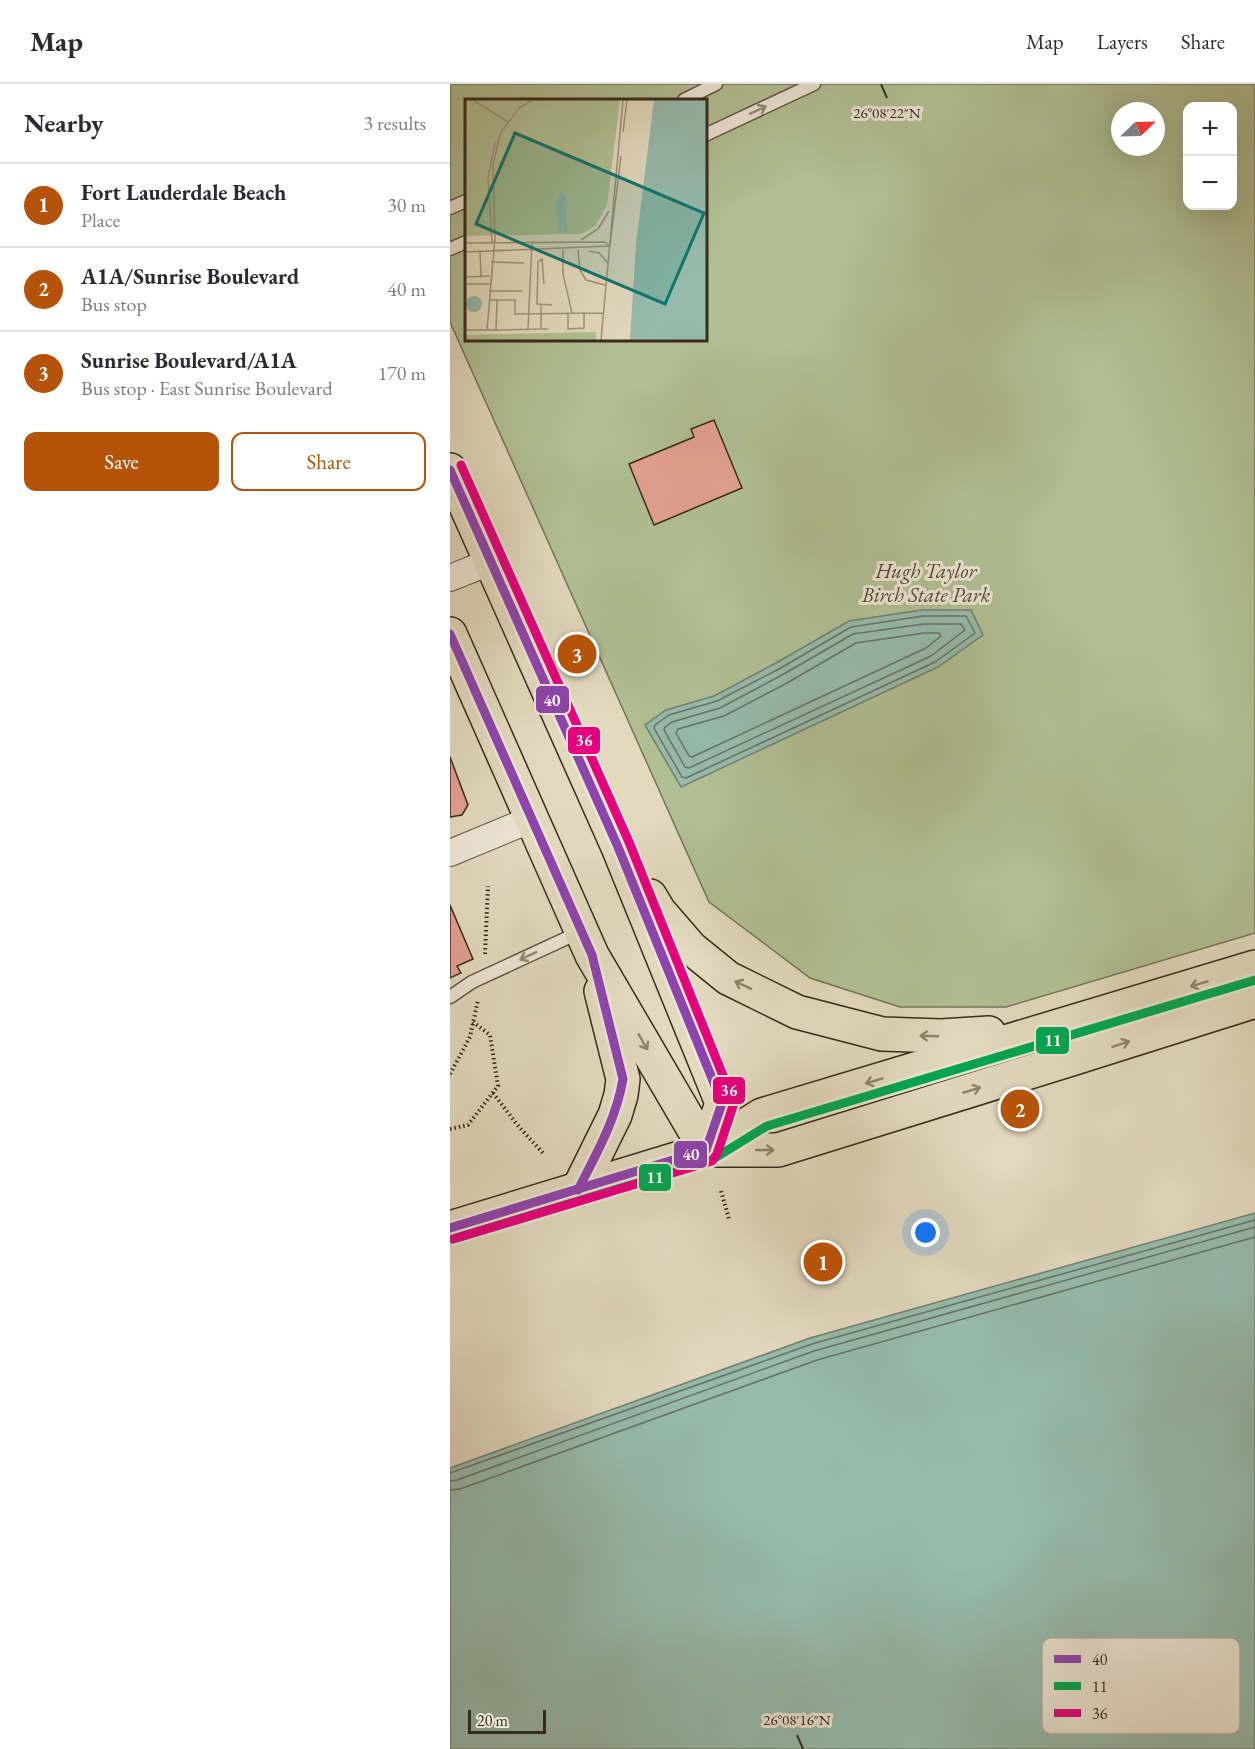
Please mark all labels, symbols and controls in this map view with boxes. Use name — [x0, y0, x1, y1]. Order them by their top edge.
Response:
text: Map — [30, 23, 83, 59]
text: Map — [1026, 28, 1064, 55]
text: Layers — [1097, 28, 1148, 55]
text: Share — [1181, 28, 1225, 55]
inset map — [465, 99, 706, 340]
north arrow — [1111, 102, 1165, 156]
map controls — [1183, 102, 1237, 210]
button: + — [1183, 102, 1237, 156]
one-way arrow — [749, 103, 767, 115]
text: 26°08'22"N — [853, 103, 921, 122]
text: Nearby — [24, 106, 104, 140]
text: 3 results — [363, 110, 426, 136]
button: − — [1183, 156, 1237, 210]
text: Fort Lauderdale Beach — [81, 178, 286, 207]
text: 1 — [38, 192, 49, 218]
text: 30 m — [387, 192, 426, 218]
text: Place — [81, 207, 120, 233]
text: A1A/Sunrise Boulevard — [81, 262, 299, 291]
text: 2 — [38, 276, 49, 302]
text: 40 m — [387, 276, 426, 302]
text: Bus stop — [81, 291, 147, 317]
text: Sunrise Boulevard/A1A — [81, 346, 297, 375]
text: 3 — [38, 360, 49, 386]
text: 170 m — [378, 360, 426, 386]
text: Bus stop · East Sunrise Boulevard — [81, 375, 333, 401]
button: Save — [24, 432, 219, 491]
button: Share — [231, 432, 426, 491]
park label: Hugh Taylor Birch State Park — [861, 557, 991, 608]
pin: 3 — [558, 632, 596, 676]
line badge: 40 — [535, 685, 570, 714]
text: 40 — [544, 690, 561, 711]
line badge: 36 — [567, 726, 601, 755]
text: 36 — [576, 730, 593, 751]
one-way arrow — [520, 951, 538, 963]
one-way arrow — [735, 979, 753, 991]
one-way arrow — [1190, 979, 1209, 990]
line badge: 11 — [1035, 1026, 1070, 1055]
one-way arrow — [920, 1030, 940, 1041]
text: 11 — [1045, 1030, 1061, 1051]
one-way arrow — [637, 1033, 649, 1050]
one-way arrow — [1111, 1037, 1130, 1048]
line badge: 36 — [712, 1076, 746, 1105]
one-way arrow — [865, 1076, 884, 1087]
text: 36 — [721, 1080, 738, 1101]
one-way arrow — [962, 1084, 981, 1095]
pin: 2 — [1000, 1086, 1040, 1132]
line badge: 40 — [673, 1140, 708, 1169]
text: 40 — [683, 1144, 700, 1165]
one-way arrow — [754, 1144, 774, 1156]
line badge: 11 — [638, 1163, 672, 1192]
text: 11 — [647, 1167, 663, 1188]
your location — [911, 1218, 940, 1247]
pin: 1 — [804, 1240, 842, 1284]
legend — [1042, 1638, 1240, 1734]
text: 40 — [1092, 1649, 1108, 1670]
text: 11 — [1092, 1676, 1107, 1697]
text: 36 — [1092, 1703, 1108, 1724]
scale bar — [468, 1707, 546, 1734]
text: 20 m — [477, 1710, 508, 1731]
text: 26°08'16"N — [763, 1710, 831, 1729]

